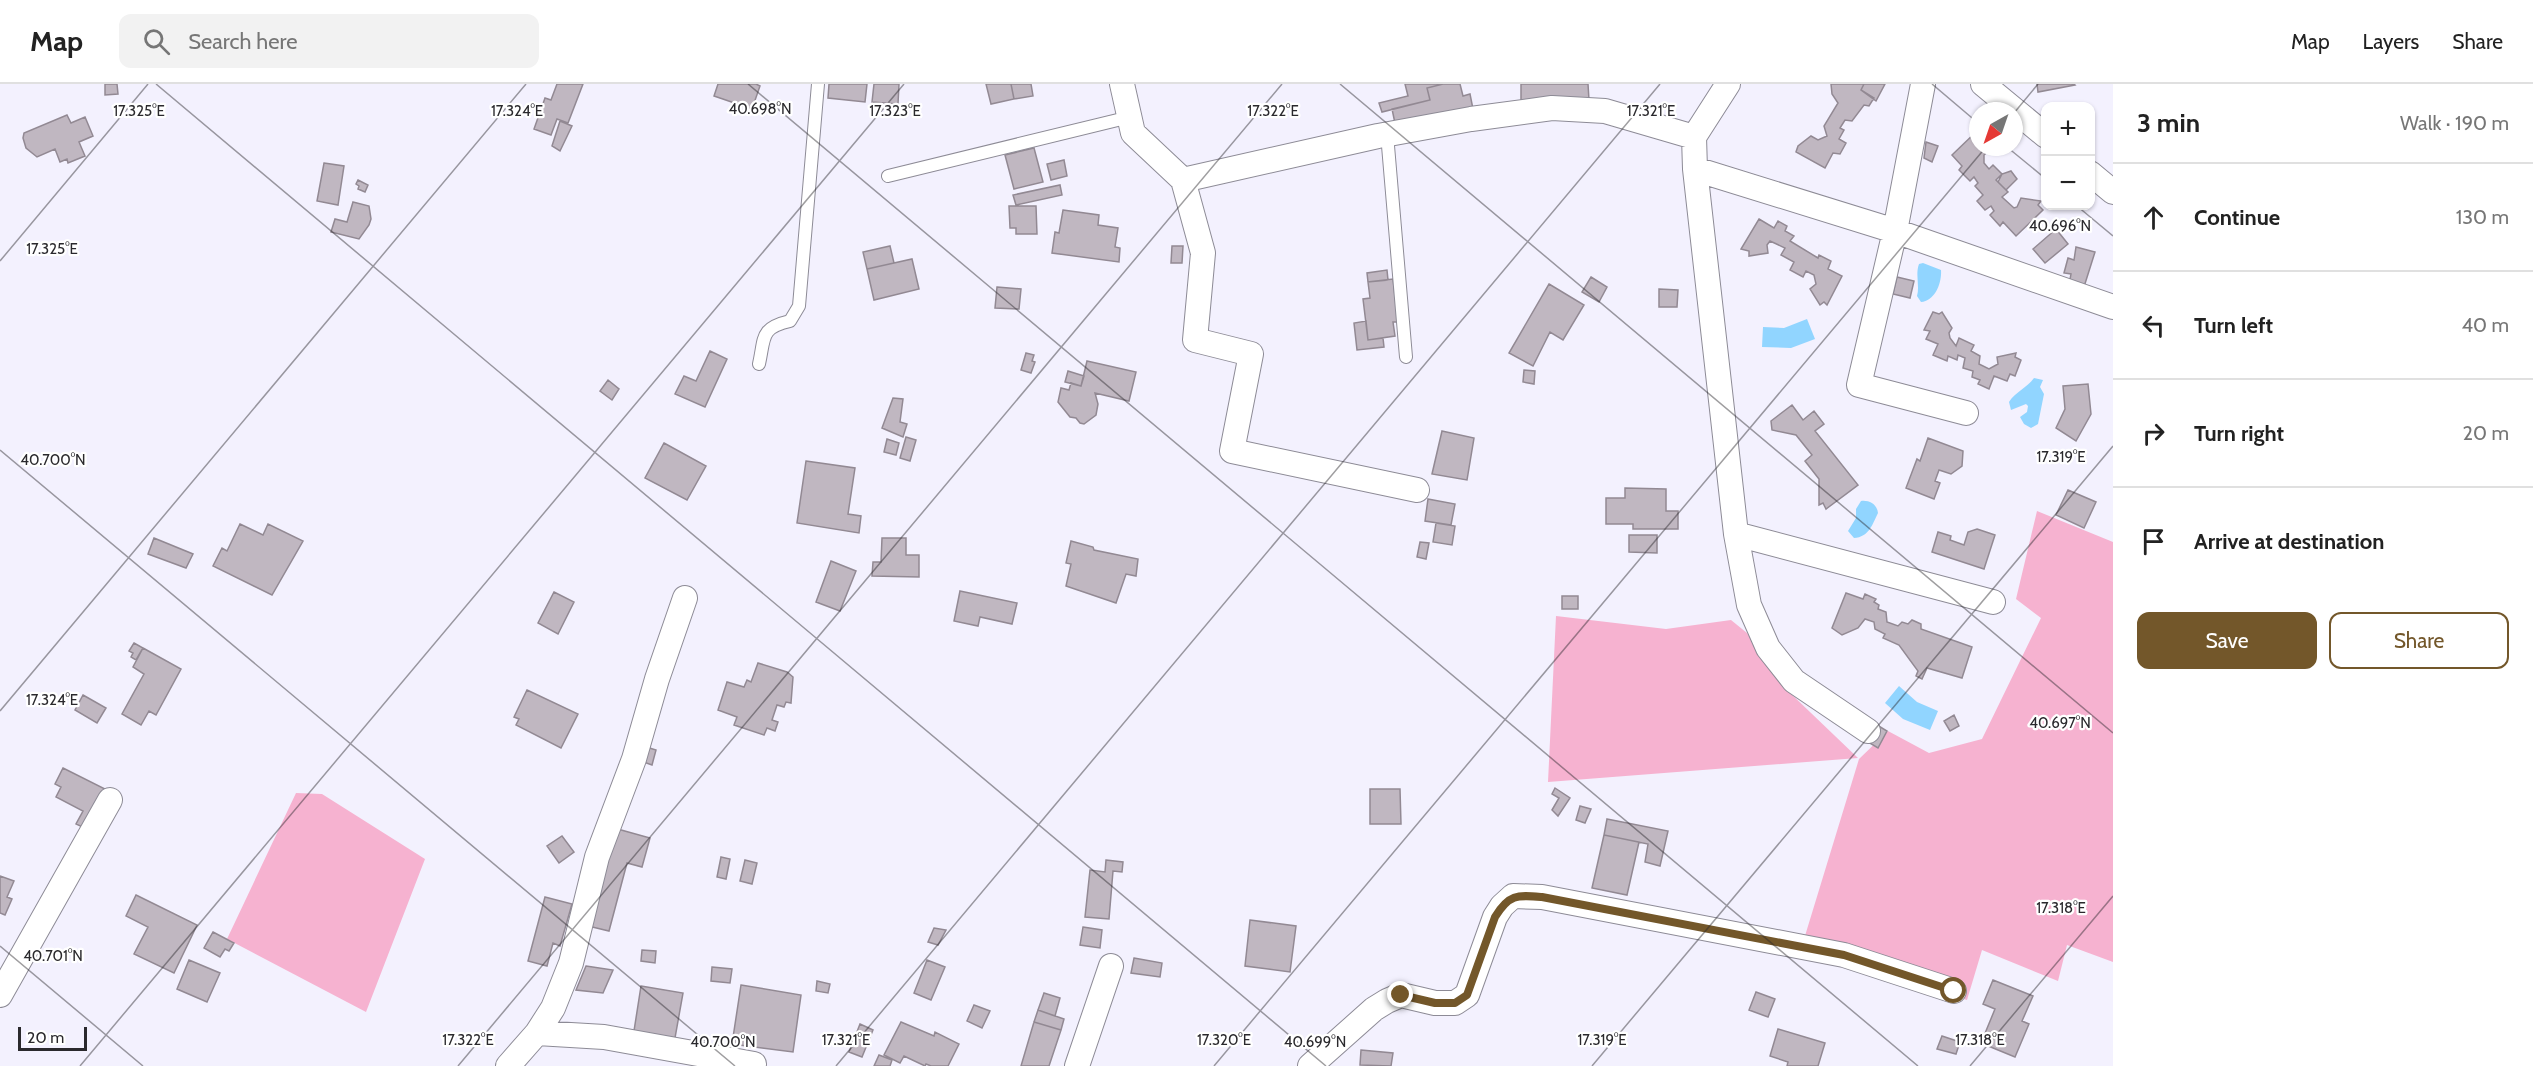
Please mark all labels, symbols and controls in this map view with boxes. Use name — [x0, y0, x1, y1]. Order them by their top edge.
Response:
search box — [119, 14, 539, 68]
text: Map — [30, 24, 83, 58]
icon: search — [140, 25, 173, 58]
text: Search here — [188, 28, 297, 55]
text: Map — [2291, 29, 2330, 54]
text: Layers — [2363, 29, 2419, 54]
text: Share — [2452, 29, 2503, 54]
text: 40.698°N — [728, 100, 792, 118]
text: 17.325°E — [113, 102, 165, 120]
text: 17.324°E — [491, 102, 543, 120]
text: 17.323°E — [869, 102, 921, 120]
text: 17.322°E — [1247, 102, 1299, 120]
text: 17.321°E — [1627, 102, 1675, 120]
north arrow — [1969, 102, 2023, 156]
map controls — [2041, 102, 2095, 210]
button: + — [2041, 102, 2095, 156]
text: 3 min — [2137, 107, 2200, 139]
text: Walk · 190 m — [2400, 111, 2509, 135]
button: − — [2041, 156, 2095, 210]
icon: ahead — [2137, 201, 2170, 234]
text: Continue — [2194, 204, 2280, 231]
text: 130 m — [2456, 205, 2509, 229]
text: 40.696°N — [2029, 217, 2091, 235]
text: 17.325°E — [26, 240, 78, 258]
icon: left — [2137, 309, 2170, 342]
text: Turn left — [2194, 312, 2273, 339]
text: 40 m — [2461, 313, 2509, 337]
icon: right — [2137, 417, 2170, 450]
text: Turn right — [2194, 420, 2284, 447]
text: 20 m — [2463, 421, 2509, 445]
text: 17.319°E — [2036, 448, 2086, 466]
text: 40.700°N — [20, 451, 86, 469]
icon: arrive — [2137, 525, 2170, 558]
text: Arrive at destination — [2194, 528, 2384, 555]
button: Save — [2137, 612, 2317, 669]
button: Share — [2329, 612, 2509, 669]
text: 17.324°E — [26, 691, 78, 709]
text: 40.697°N — [2029, 714, 2091, 732]
text: 17.318°E — [2036, 899, 2086, 917]
text: 40.701°N — [23, 947, 83, 965]
route start — [1940, 977, 1966, 1003]
route end — [1387, 981, 1413, 1007]
scale bar — [18, 1024, 87, 1052]
text: 20 m — [27, 1028, 64, 1047]
text: 17.322°E — [442, 1031, 494, 1049]
text: 17.321°E — [822, 1031, 870, 1049]
text: 17.320°E — [1197, 1031, 1251, 1049]
text: 17.319°E — [1577, 1031, 1627, 1049]
text: 17.318°E — [1955, 1031, 2005, 1049]
text: 40.700°N — [690, 1033, 756, 1051]
text: 40.699°N — [1284, 1033, 1346, 1051]

